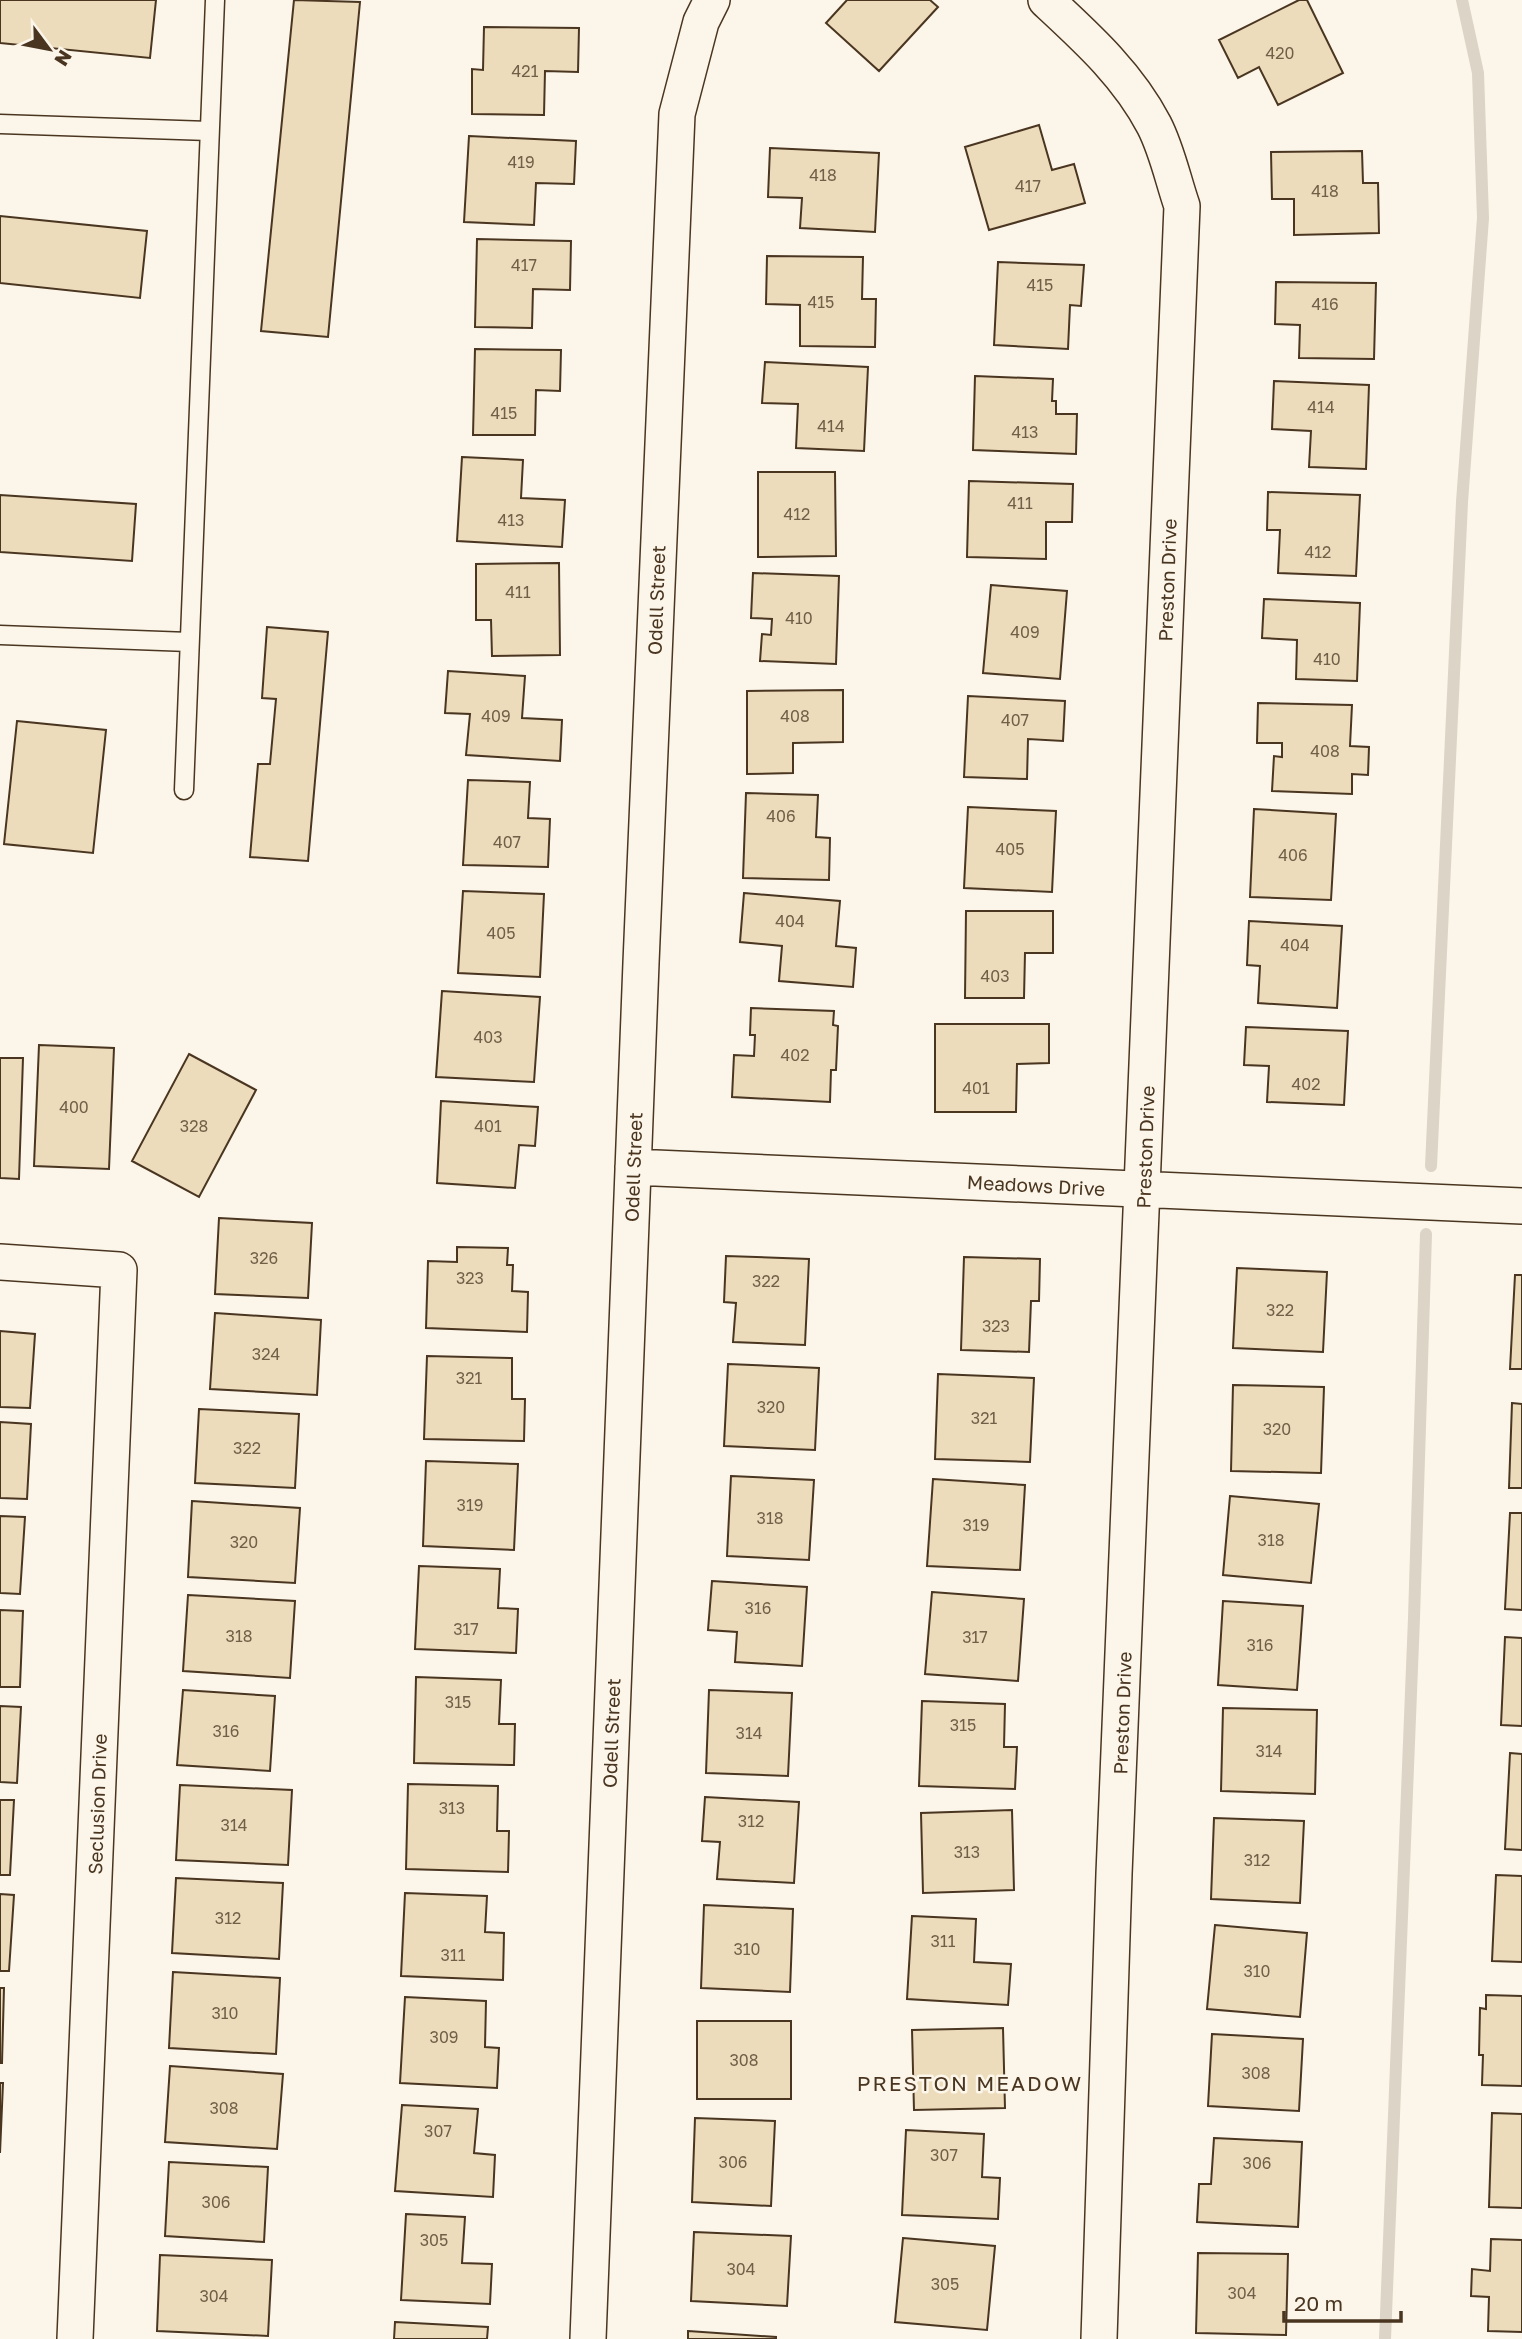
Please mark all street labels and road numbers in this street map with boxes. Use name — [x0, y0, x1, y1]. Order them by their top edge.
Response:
street label: Preston Drive — [1153, 518, 1181, 642]
street label: Odell Street — [643, 545, 669, 655]
street label: Preston Drive — [1131, 1085, 1159, 1209]
street label: Odell Street — [620, 1112, 646, 1222]
street label: Meadows Drive — [966, 1170, 1106, 1200]
street label: Preston Drive — [1108, 1651, 1136, 1775]
street label: Odell Street — [598, 1678, 624, 1788]
street label: Seclusion Drive — [83, 1733, 111, 1875]

